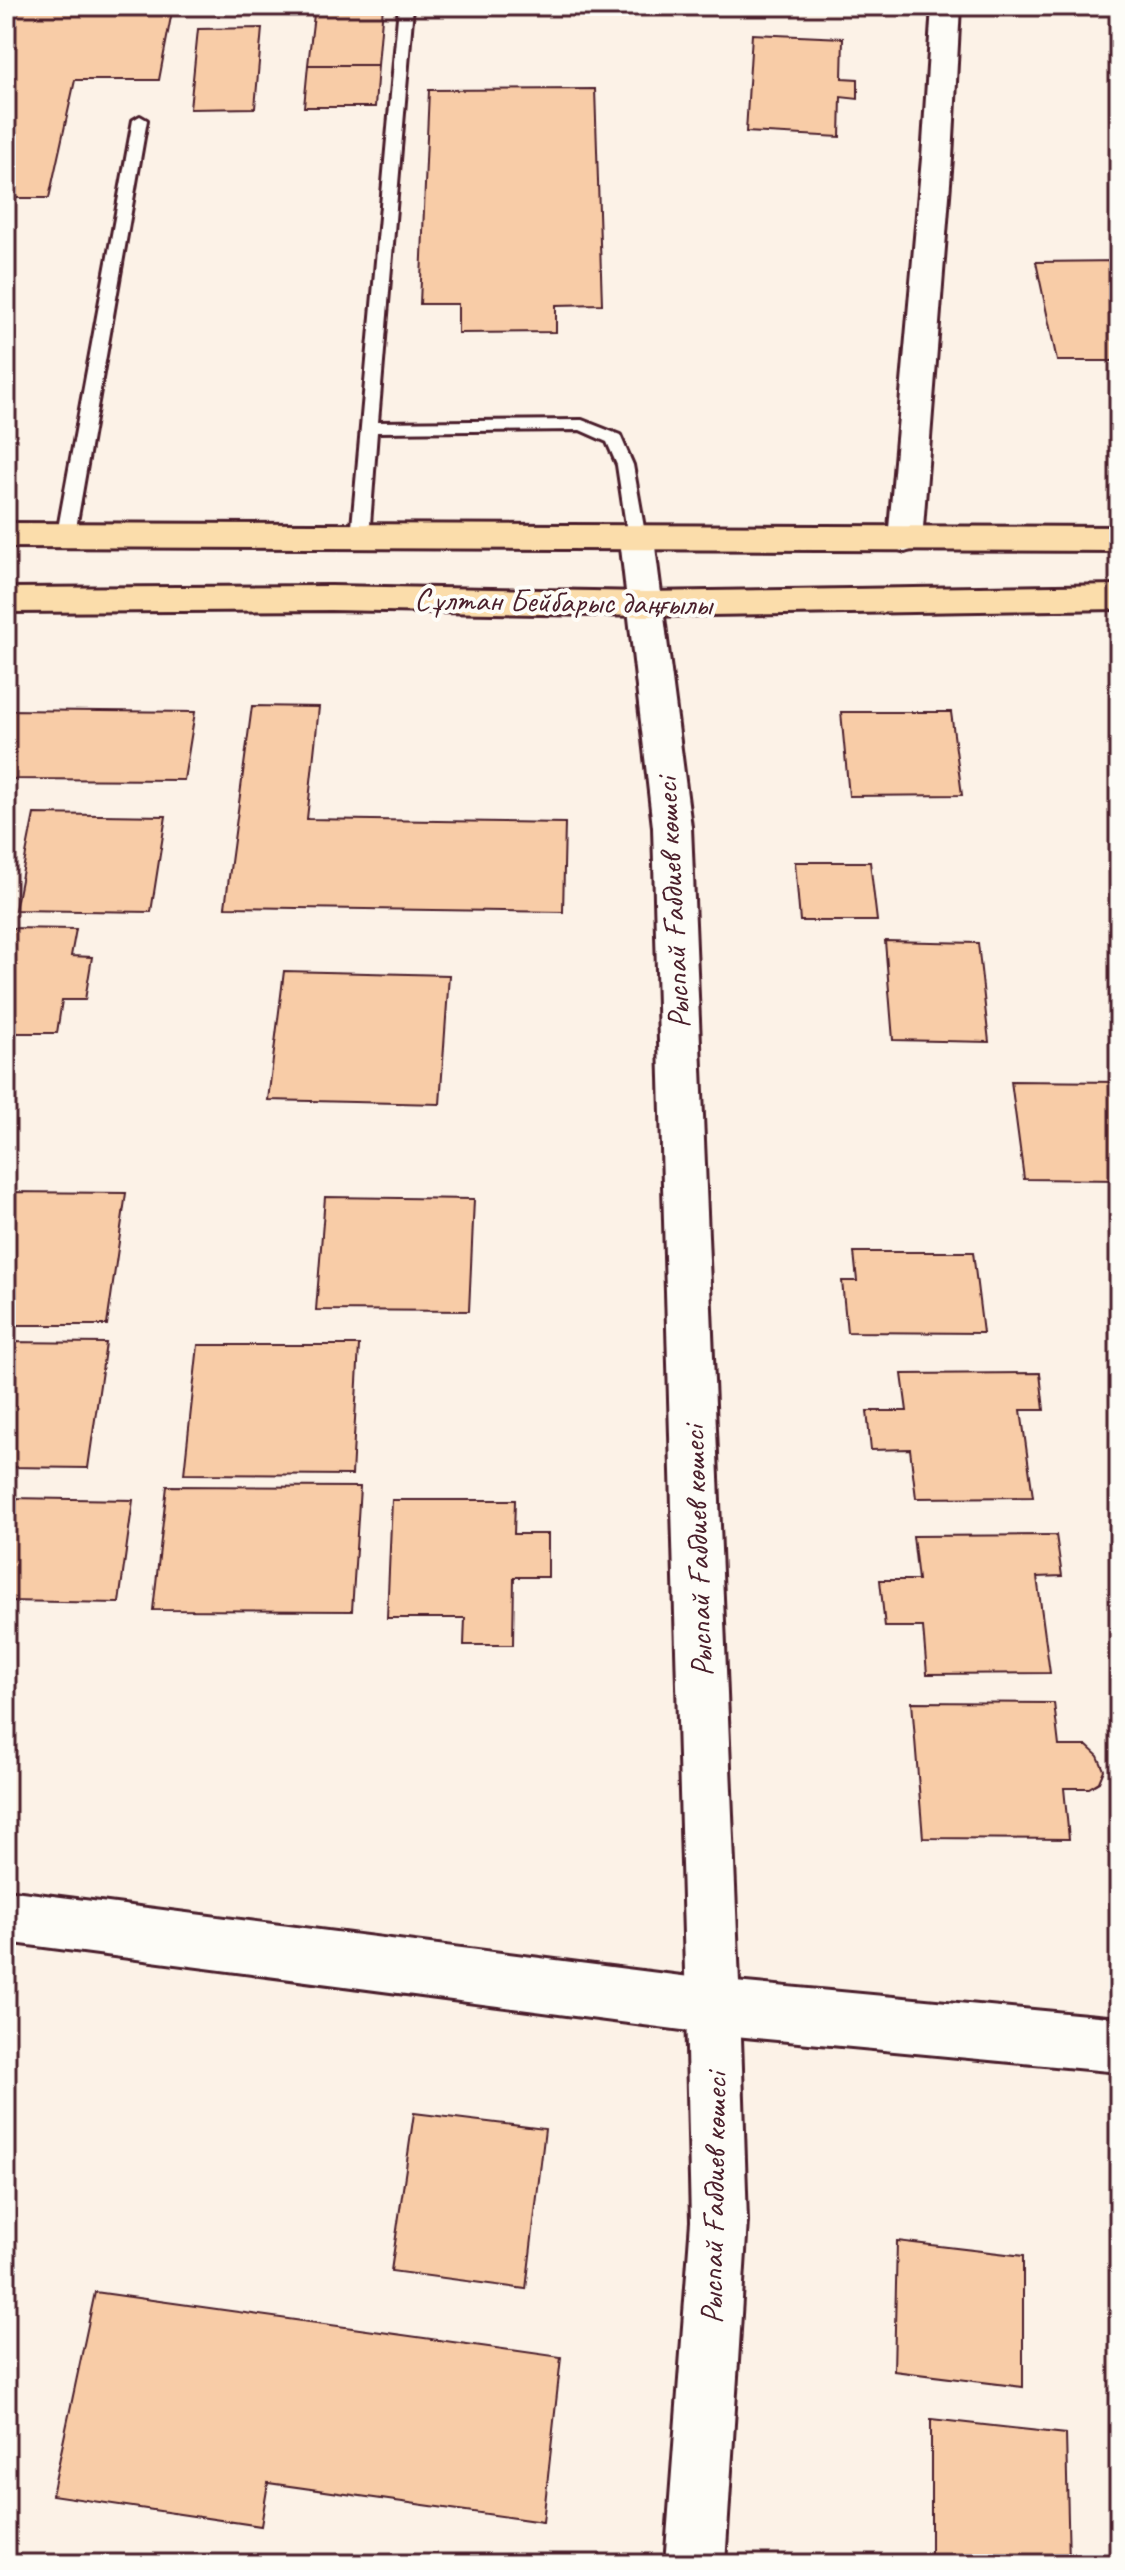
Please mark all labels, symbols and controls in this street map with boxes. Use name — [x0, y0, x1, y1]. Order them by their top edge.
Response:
street label: Сұлтан Бейбарыс даңғылы — [414, 578, 714, 625]
street label: Рыспай Ғабдиев көшесі — [645, 772, 700, 1030]
street label: Рыспай Ғабдиев көшесі — [672, 1421, 722, 1677]
street label: Рыспай Ғабдиев көшесі — [691, 2068, 736, 2324]

